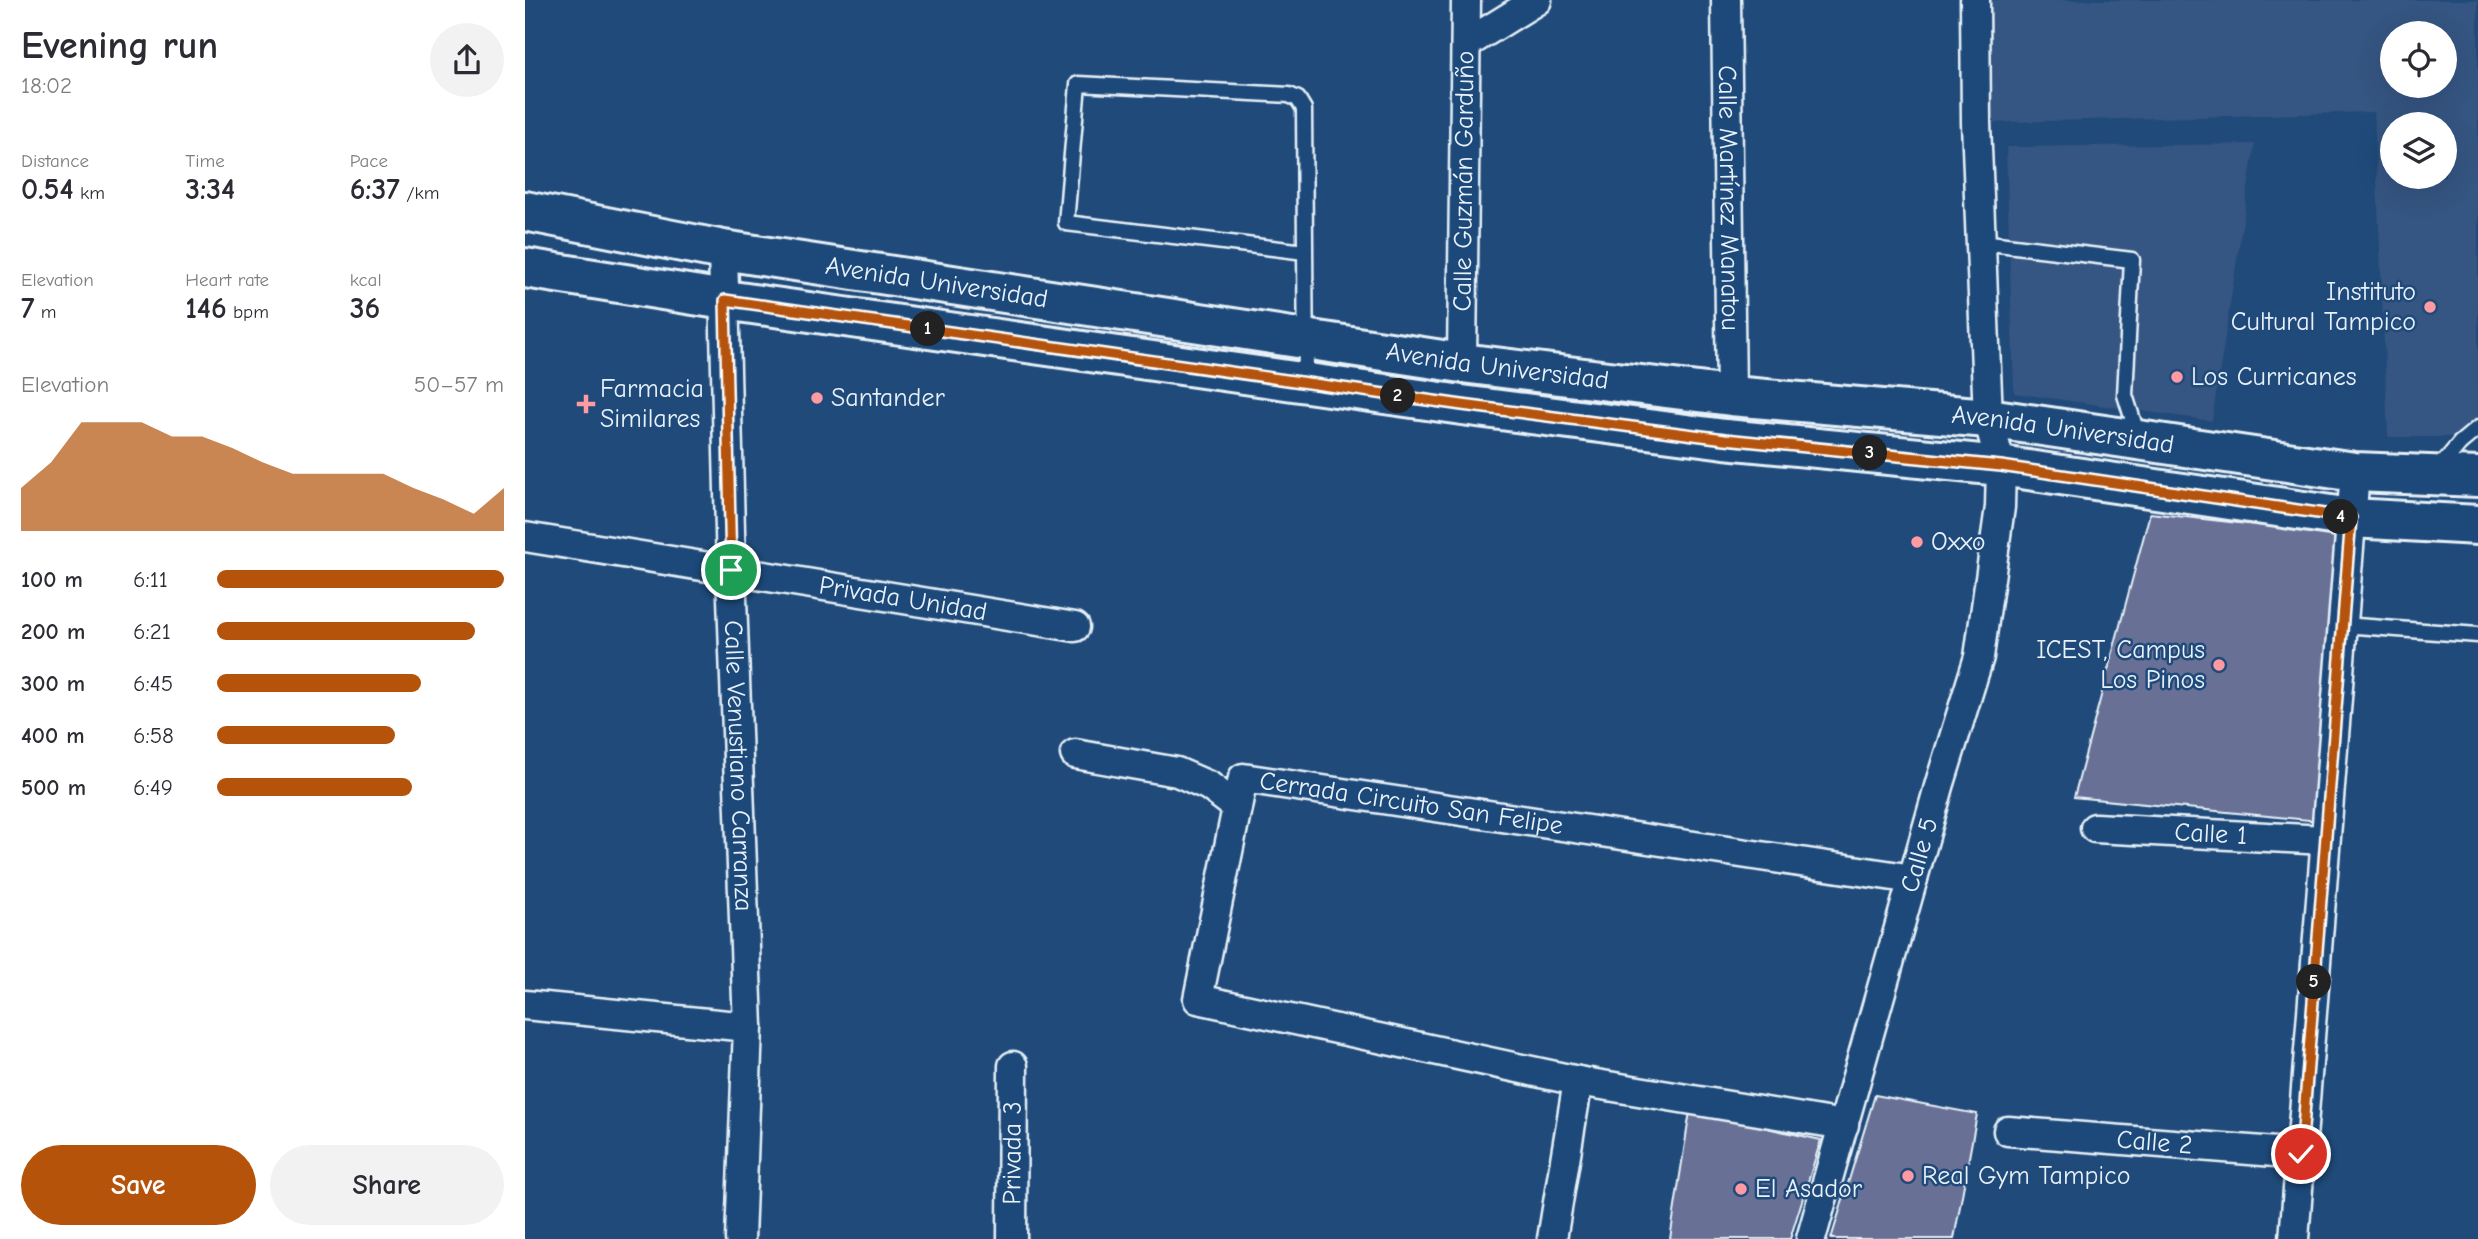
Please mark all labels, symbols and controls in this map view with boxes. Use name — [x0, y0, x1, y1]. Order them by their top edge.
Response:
map controls — [2380, 21, 2457, 189]
button: locate — [2380, 21, 2457, 98]
button: share — [430, 23, 504, 97]
text: Evening run — [21, 24, 218, 68]
street label: Calle Guzmán Garduño — [1448, 51, 1480, 311]
street label: Calle Martínez Manatou — [1712, 65, 1745, 331]
text: 18:02 — [21, 72, 72, 99]
button: layers — [2380, 112, 2457, 189]
text: Distance — [21, 150, 89, 172]
text: Time — [185, 150, 225, 172]
text: Pace — [350, 150, 388, 172]
text: 0.54 — [21, 172, 74, 207]
text: 3:34 — [185, 172, 235, 207]
text: 6:37 — [350, 172, 400, 207]
text: km — [74, 182, 105, 204]
text: /km — [400, 182, 439, 204]
street label: Avenida Universidad — [824, 251, 1050, 314]
text: Elevation — [21, 269, 94, 291]
text: Heart rate — [185, 269, 269, 291]
text: kcal — [350, 269, 382, 291]
place label: Instituto Cultural Tampico — [2231, 277, 2416, 337]
text: 7 — [21, 291, 35, 326]
text: 146 — [185, 291, 227, 326]
text: 36 — [350, 291, 380, 326]
marker: Instituto Cultural Tampico — [2422, 299, 2438, 315]
text: m — [35, 301, 57, 323]
text: bpm — [227, 301, 269, 323]
pin: 1 — [911, 312, 945, 346]
text: 1 — [924, 317, 931, 339]
street label: Avenida Universidad — [1384, 337, 1611, 396]
place label: Los Curricanes — [2191, 362, 2357, 392]
marker: Los Curricanes — [2169, 369, 2185, 385]
text: Elevation — [21, 371, 109, 398]
text: 50–57 m — [414, 371, 504, 398]
place label: Farmacia Similares — [600, 374, 704, 434]
pin: 2 — [1381, 378, 1415, 414]
place label: Santander — [831, 383, 945, 413]
text: 2 — [1393, 384, 1402, 406]
marker: Santander — [809, 390, 825, 406]
marker: Farmacia Similares — [578, 396, 594, 412]
street label: Avenida Universidad — [1950, 400, 2176, 460]
pin: 3 — [1853, 435, 1887, 470]
text: 3 — [1865, 441, 1874, 463]
pin: 4 — [2323, 500, 2359, 534]
text: 4 — [2336, 505, 2345, 527]
place label: Oxxo — [1931, 527, 1986, 557]
marker: Oxxo — [1909, 534, 1925, 550]
pin — [701, 540, 761, 600]
icon: arrive — [712, 551, 750, 589]
text: 100 m — [21, 566, 83, 593]
text: 6:11 — [133, 566, 168, 593]
street label: Privada Unidad — [817, 570, 989, 627]
text: 200 m — [21, 618, 85, 645]
text: 6:21 — [133, 618, 171, 645]
street label: Calle Venustiano Carranza — [718, 620, 759, 912]
place label: ICEST, Campus Los Pinos — [2036, 635, 2205, 695]
marker: ICEST, Campus Los Pinos — [2211, 657, 2227, 673]
text: 300 m — [21, 670, 85, 697]
text: 6:45 — [133, 670, 173, 697]
text: 400 m — [21, 722, 85, 749]
text: 6:58 — [133, 722, 174, 749]
street label: Cerrada Circuito San Felipe — [1257, 766, 1565, 841]
text: 500 m — [21, 774, 86, 801]
text: 6:49 — [133, 774, 173, 801]
street label: Calle 5 — [1895, 814, 1944, 896]
street label: Calle 1 — [2174, 817, 2248, 851]
pin: 5 — [2297, 964, 2331, 1000]
text: 5 — [2308, 970, 2319, 992]
street label: Privada 3 — [997, 1101, 1028, 1205]
pin — [2271, 1124, 2331, 1184]
street label: Calle 2 — [2115, 1125, 2194, 1160]
icon: check — [2282, 1135, 2320, 1173]
button: Save — [21, 1145, 256, 1225]
button: Share — [270, 1145, 504, 1225]
place label: Real Gym Tampico — [1922, 1161, 2131, 1191]
marker: Real Gym Tampico — [1900, 1168, 1916, 1184]
place label: El Asador — [1755, 1174, 1863, 1204]
marker: El Asador — [1733, 1181, 1749, 1197]

